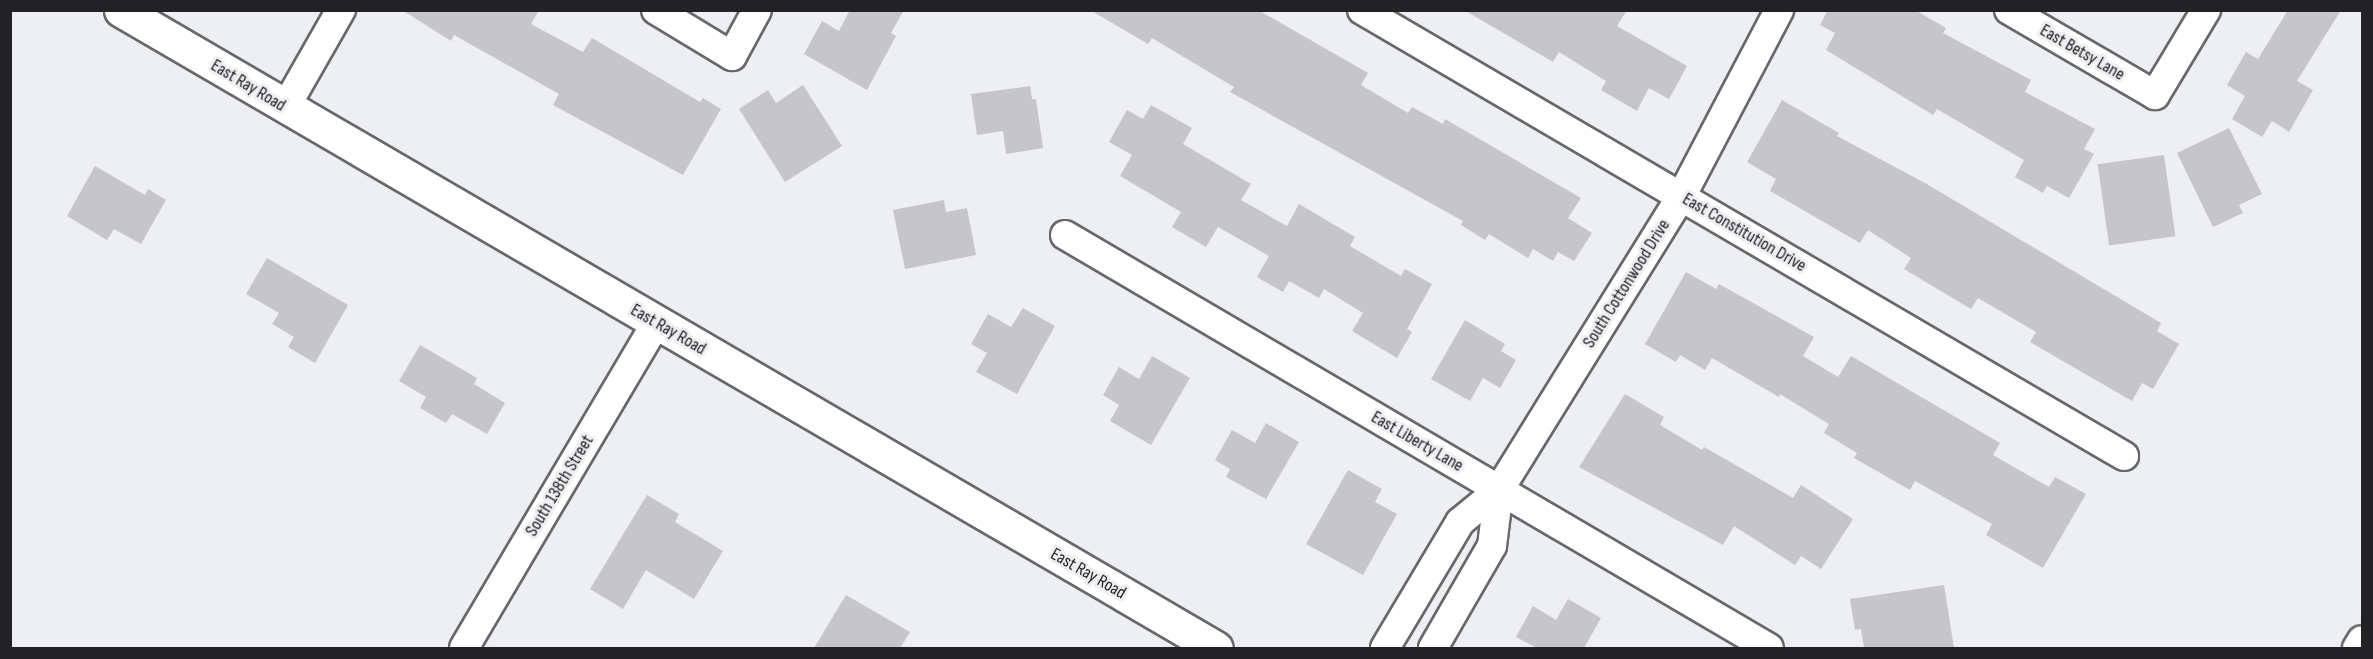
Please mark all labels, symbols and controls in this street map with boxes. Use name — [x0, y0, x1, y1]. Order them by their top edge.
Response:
street label: East Betsy Lane — [2036, 20, 2128, 86]
street label: East Ray Road — [207, 55, 289, 117]
street label: East Constitution Drive — [1678, 189, 1810, 277]
street label: South Cottonwood Drive — [1579, 216, 1675, 352]
street label: East Ray Road — [626, 300, 710, 360]
street label: East Liberty Lane — [1367, 407, 1467, 477]
street label: South 138th Street — [521, 431, 599, 541]
street label: East Ray Road — [1046, 544, 1130, 604]

